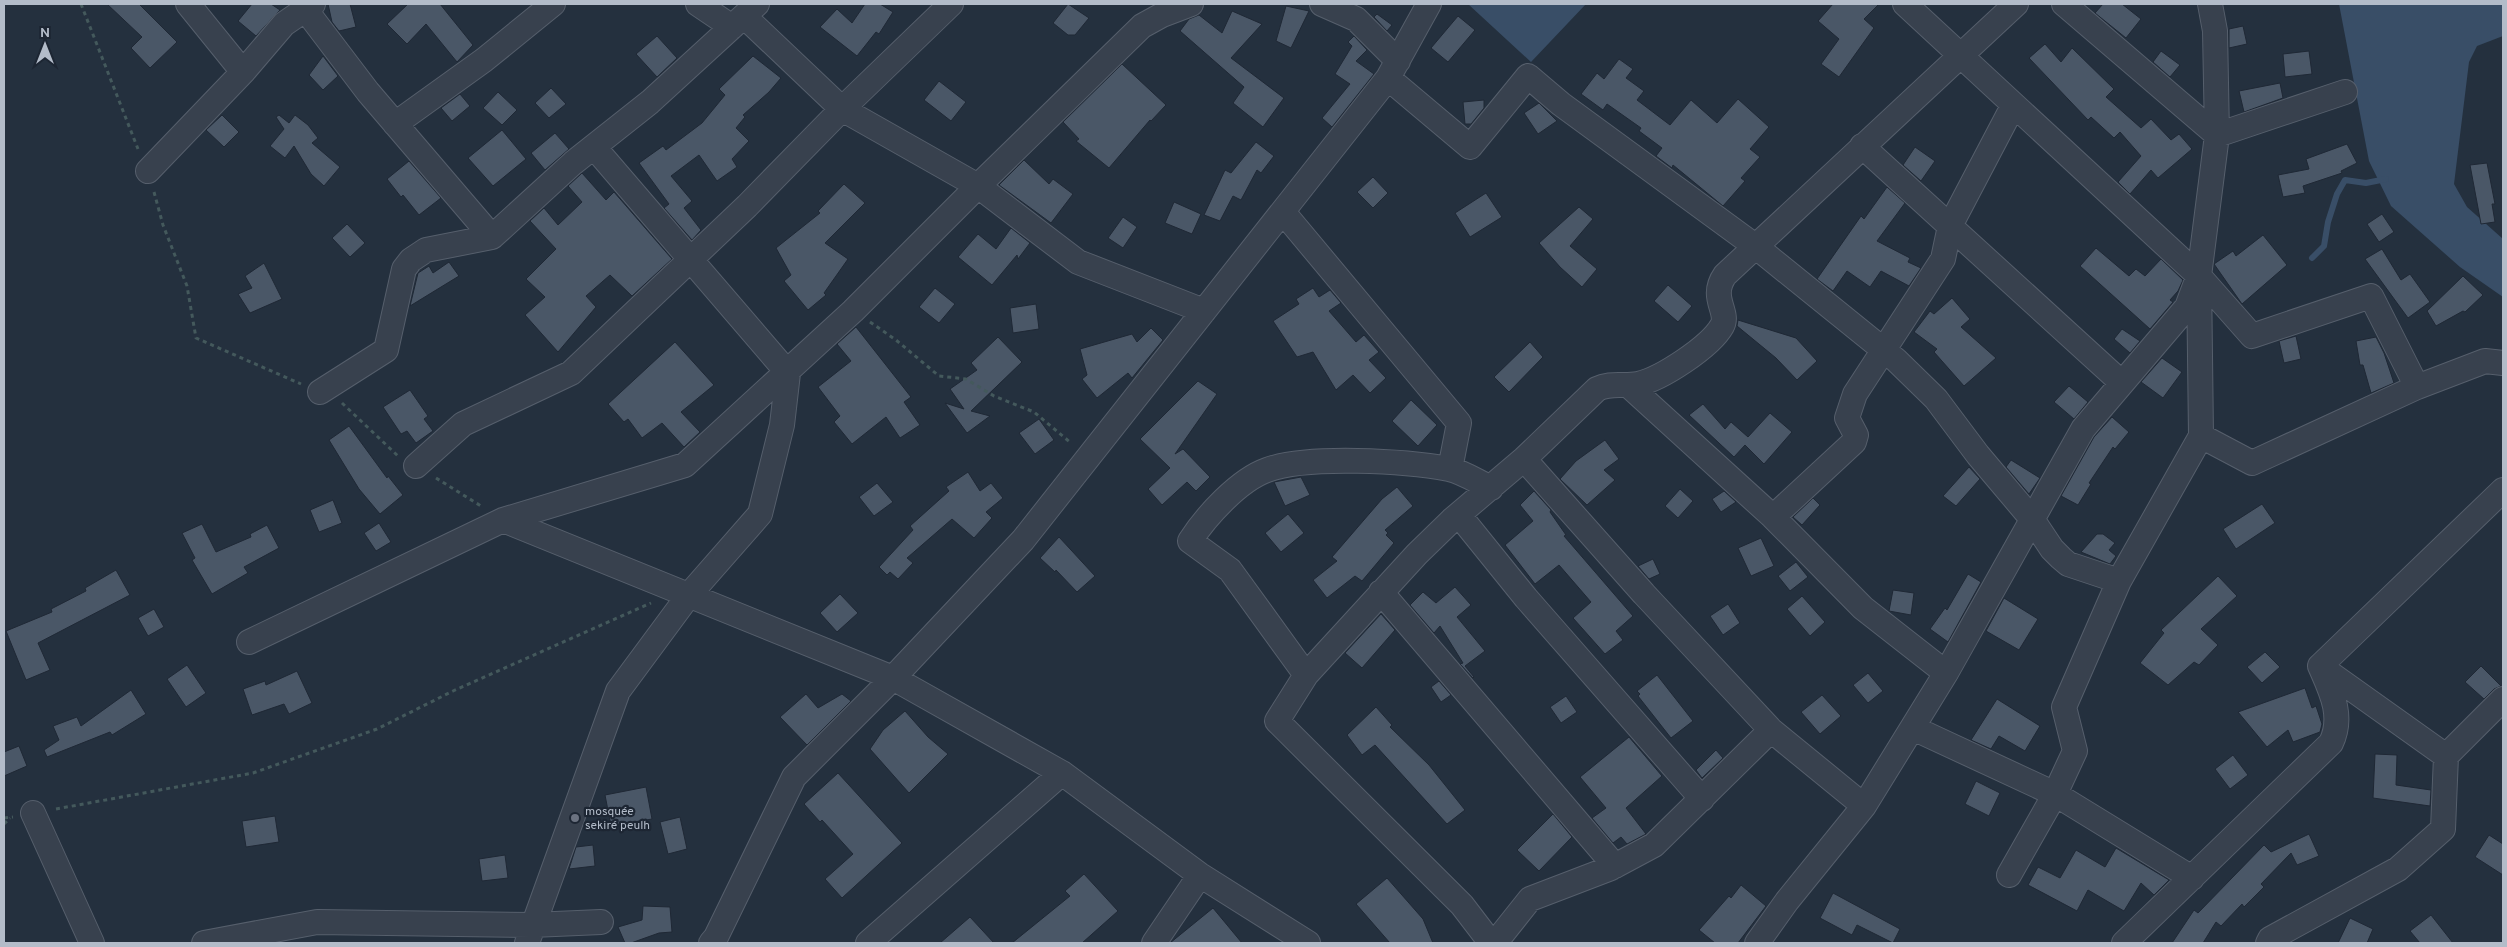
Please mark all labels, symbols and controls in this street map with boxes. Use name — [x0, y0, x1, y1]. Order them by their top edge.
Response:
north arrow — [20, 20, 70, 70]
text: N — [40, 25, 50, 42]
place label: mosquée sekiré peulh — [585, 804, 650, 834]
marker: mosquée sekiré peulh — [569, 812, 581, 824]

